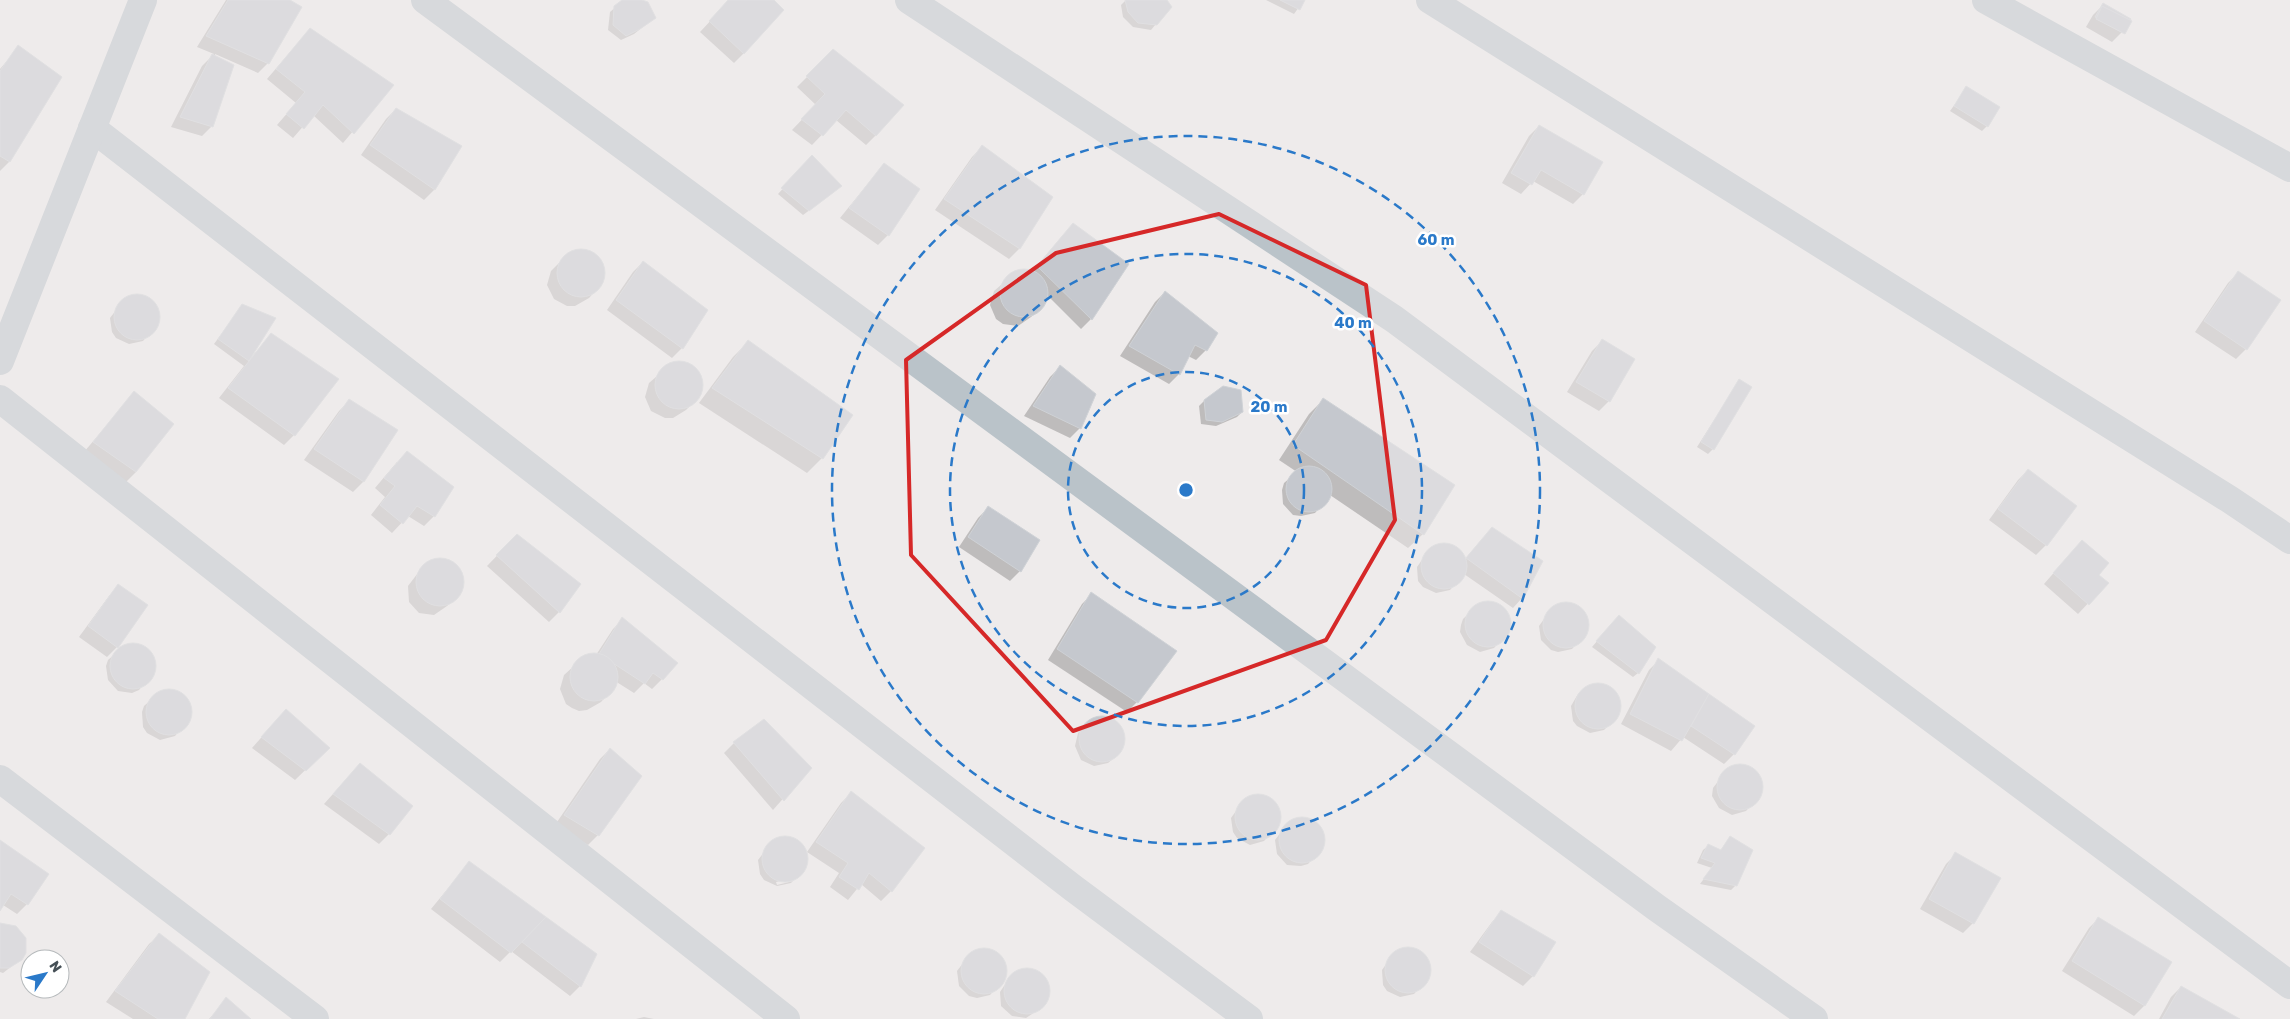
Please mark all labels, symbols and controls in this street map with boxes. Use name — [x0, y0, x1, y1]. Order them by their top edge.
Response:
text: 60 m — [1418, 231, 1454, 249]
text: 40 m — [1334, 314, 1372, 332]
text: 20 m — [1251, 398, 1287, 416]
centre of rings — [1177, 481, 1195, 499]
north arrow — [20, 949, 70, 999]
text: N — [45, 958, 65, 976]

